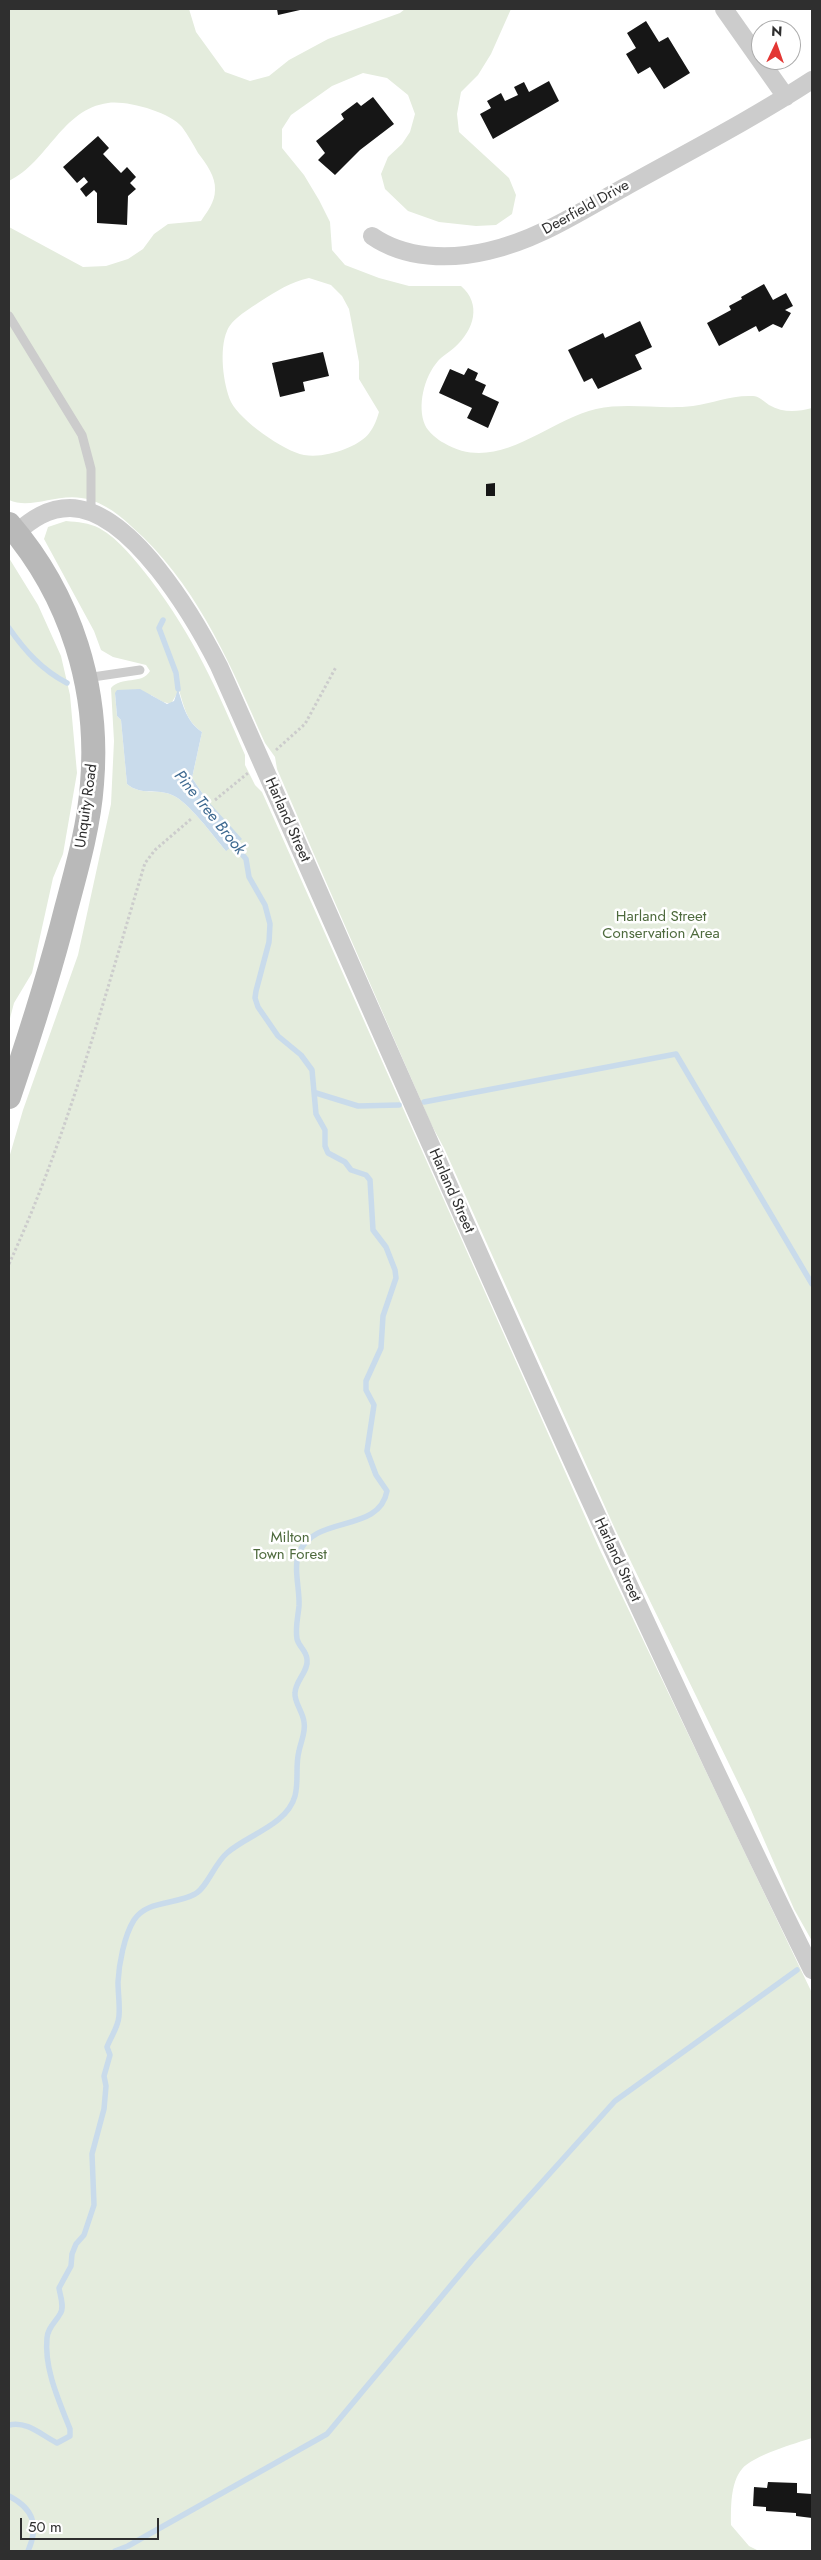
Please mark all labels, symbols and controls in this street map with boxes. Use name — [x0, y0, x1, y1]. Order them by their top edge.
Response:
north arrow — [751, 20, 801, 70]
text: N — [771, 21, 783, 41]
street label: Deerfield Drive — [539, 177, 633, 239]
street label: Unquity Road — [72, 763, 102, 849]
water label: Pine Tree Brook — [169, 767, 249, 859]
street label: Harland Street — [260, 775, 314, 865]
park label: Harland Street Conservation Area — [602, 908, 720, 943]
street label: Harland Street — [424, 1146, 478, 1236]
street label: Harland Street — [590, 1515, 644, 1605]
park label: Milton Town Forest — [253, 1529, 327, 1564]
scale bar — [22, 2508, 161, 2540]
text: 50 m — [28, 2516, 62, 2538]

